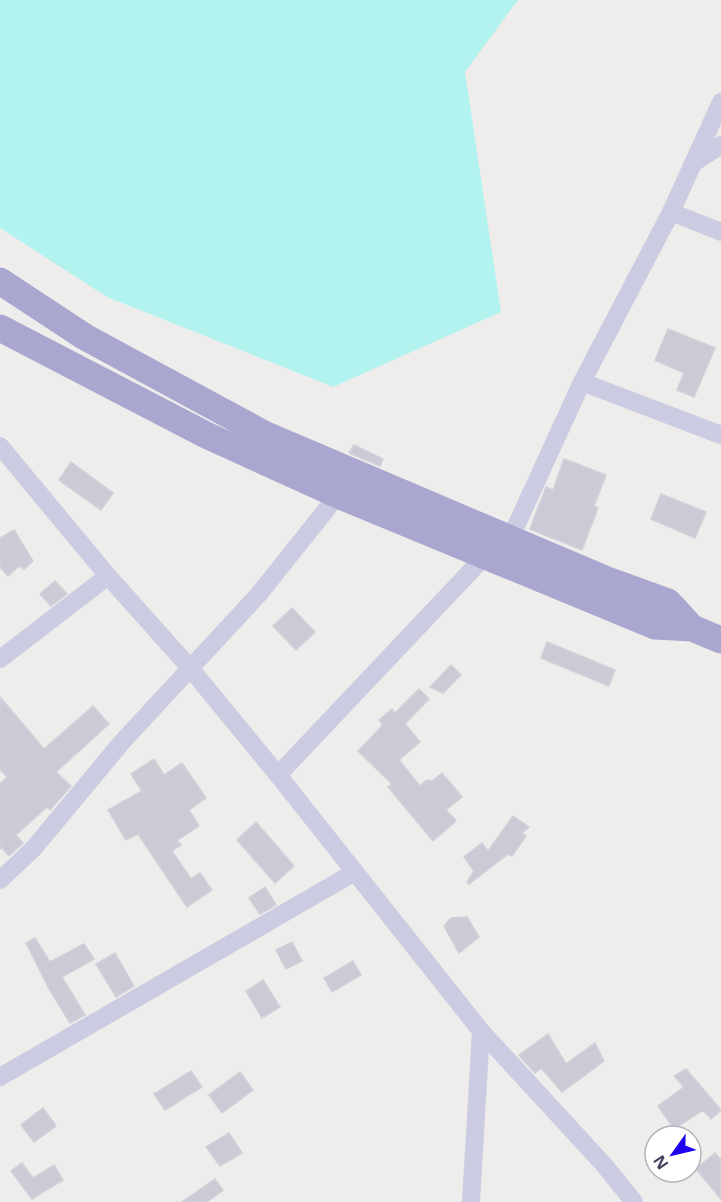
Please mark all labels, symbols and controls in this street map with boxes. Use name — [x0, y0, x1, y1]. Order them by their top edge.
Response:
north arrow — [643, 1124, 703, 1184]
text: N — [648, 1151, 673, 1174]

